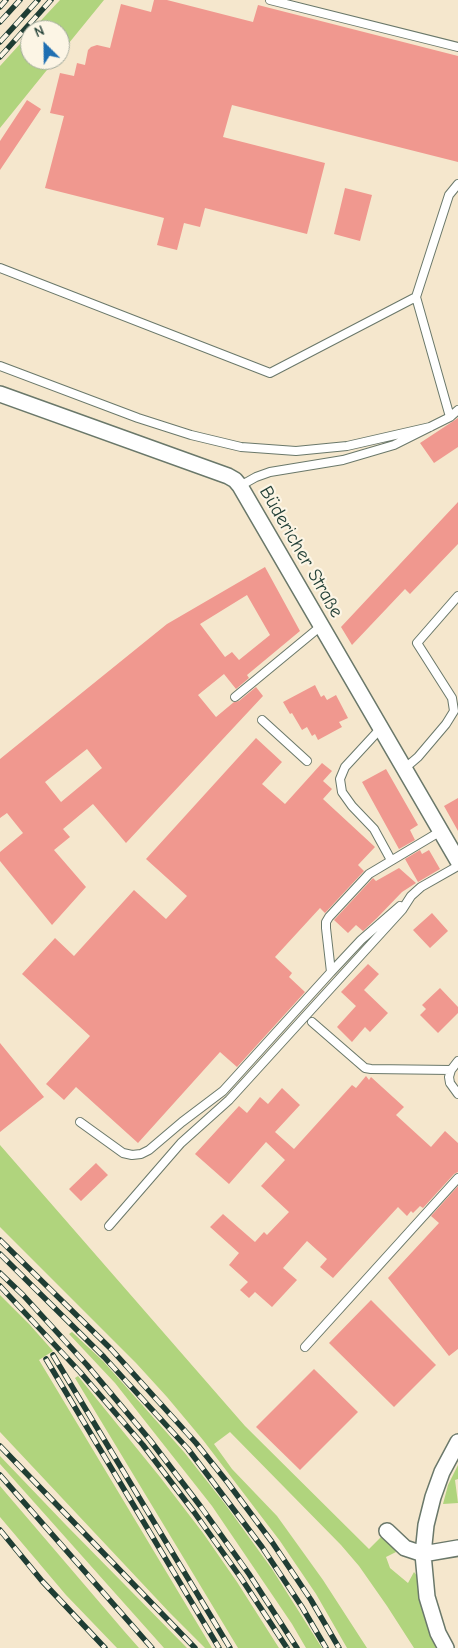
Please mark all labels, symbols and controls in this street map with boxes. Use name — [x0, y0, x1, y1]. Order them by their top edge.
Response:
north arrow — [20, 20, 70, 70]
text: N — [32, 22, 47, 41]
street label: Büdericher Straße — [254, 482, 348, 622]

